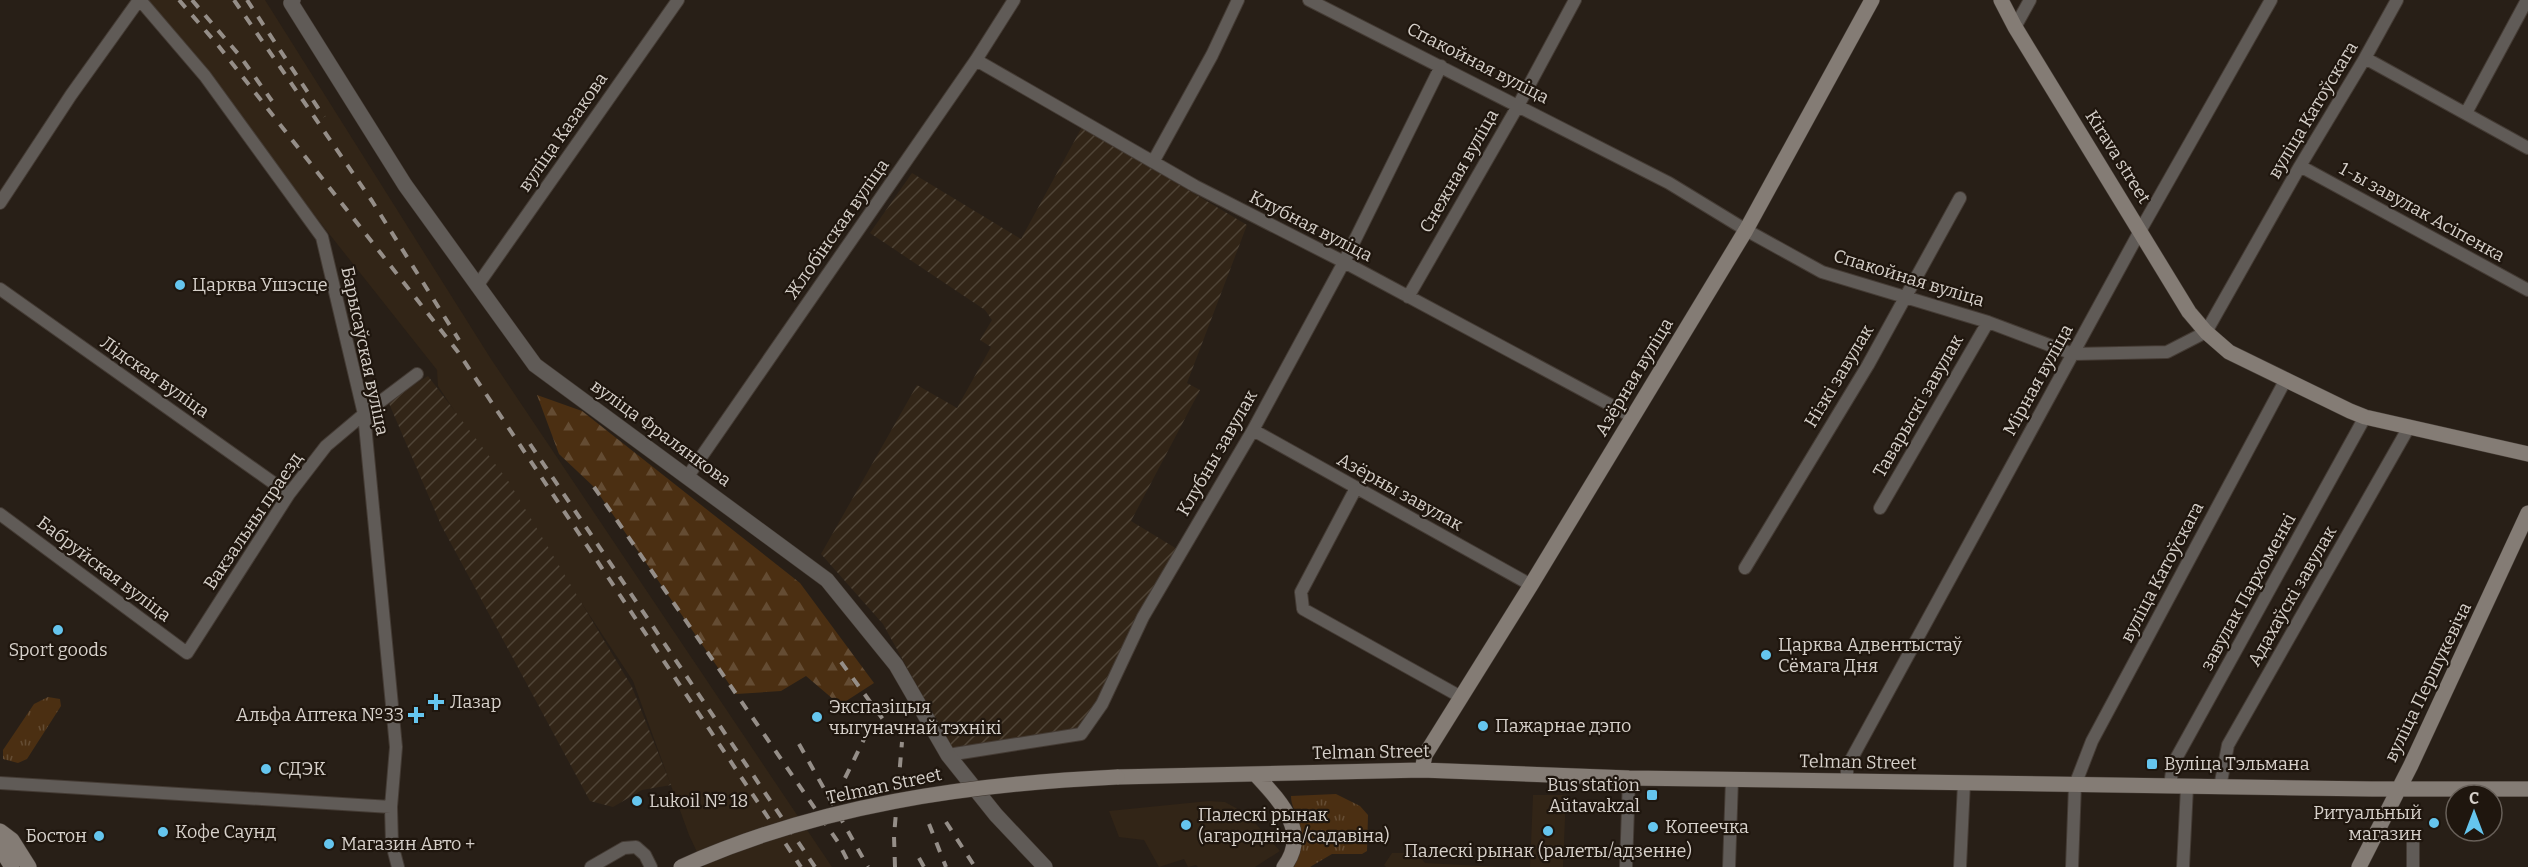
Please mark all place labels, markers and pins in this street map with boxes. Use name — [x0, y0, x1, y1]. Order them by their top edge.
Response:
place label: Царква Ушэсце — [192, 274, 328, 296]
marker: Царква Ушэсце — [173, 278, 187, 292]
marker: Sport goods — [51, 623, 65, 637]
place label: Царква Адвентыстаў Сёмага Дня — [1778, 634, 1962, 677]
place label: Sport goods — [8, 639, 108, 661]
marker: Царква Адвентыстаў Сёмага Дня — [1759, 648, 1773, 662]
place label: Лазар — [450, 691, 501, 713]
marker: Лазар — [427, 693, 445, 711]
place label: Экспазіцыя чыгуначнай тэхнікі — [828, 696, 1001, 739]
place label: Альфа Аптека №33 — [236, 704, 404, 726]
marker: Альфа Аптека №33 — [409, 708, 423, 722]
marker: Экспазіцыя чыгуначнай тэхнікі — [810, 710, 824, 724]
place label: Пажарнае дэпо — [1495, 715, 1631, 737]
marker: Пажарнае дэпо — [1476, 719, 1490, 733]
place label: Вуліца Тэльмана — [2164, 753, 2310, 775]
marker: Вуліца Тэльмана — [2145, 757, 2159, 771]
place label: СДЭК — [278, 758, 326, 780]
marker: СДЭК — [259, 762, 273, 776]
place label: Bus station Aŭtavakzal — [1547, 774, 1641, 817]
marker: Bus station Aŭtavakzal — [1645, 788, 1659, 802]
place label: Lukoil № 18 — [649, 790, 748, 812]
marker: Lukoil № 18 — [630, 794, 644, 808]
place label: Ритуальный магазин — [2313, 802, 2422, 845]
place label: Палескі рынак (агародніна/садавіна) — [1198, 804, 1390, 847]
place label: Копеечка — [1665, 816, 1749, 838]
marker: Ритуальный магазин — [2427, 816, 2441, 830]
marker: Палескі рынак (агародніна/садавіна) — [1179, 818, 1193, 832]
marker: Копеечка — [1646, 820, 1660, 834]
place label: Кофе Саунд — [175, 821, 276, 843]
marker: Палескі рынак (ралеты/адзенне) — [1541, 824, 1555, 838]
place label: Бостон — [25, 825, 87, 847]
marker: Кофе Саунд — [156, 825, 170, 839]
marker: Бостон — [92, 829, 106, 843]
place label: Магазин Авто + — [341, 833, 475, 855]
marker: Магазин Авто + — [322, 837, 336, 851]
place label: Палескі рынак (ралеты/адзенне) — [1404, 840, 1692, 862]

